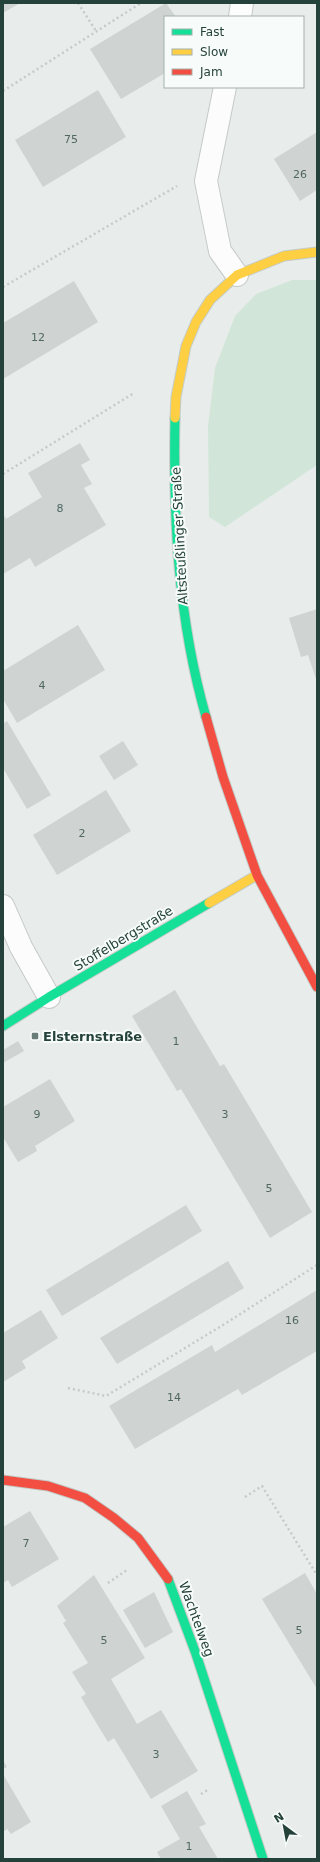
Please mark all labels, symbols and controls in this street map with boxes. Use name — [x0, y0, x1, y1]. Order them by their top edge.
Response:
legend — [164, 16, 304, 88]
text: Fast — [200, 25, 224, 39]
text: Slow — [200, 45, 228, 59]
text: Jam — [199, 65, 223, 79]
house number: 75 — [64, 133, 78, 146]
house number: 26 — [293, 168, 307, 181]
house number: 12 — [31, 331, 45, 344]
street label: Altsteußlinger Straße — [168, 467, 191, 605]
house number: 8 — [57, 502, 64, 515]
house number: 4 — [39, 679, 46, 692]
house number: 2 — [79, 827, 86, 840]
street label: Stoffelbergstraße — [71, 903, 175, 974]
place label: Elsternstraße — [43, 1029, 142, 1044]
marker: Elsternstraße — [30, 1031, 40, 1041]
house number: 1 — [173, 1035, 180, 1048]
house number: 9 — [34, 1108, 41, 1121]
house number: 3 — [222, 1108, 229, 1121]
house number: 5 — [266, 1182, 273, 1195]
house number: 16 — [285, 1314, 299, 1327]
house number: 14 — [167, 1391, 181, 1404]
house number: 7 — [23, 1537, 30, 1550]
street label: Wachtelweg — [176, 1580, 217, 1659]
house number: 5 — [296, 1624, 303, 1637]
house number: 5 — [101, 1634, 108, 1647]
house number: 3 — [153, 1748, 160, 1761]
north arrow — [264, 1806, 304, 1846]
text: N — [272, 1810, 286, 1826]
house number: 1 — [186, 1840, 193, 1853]

